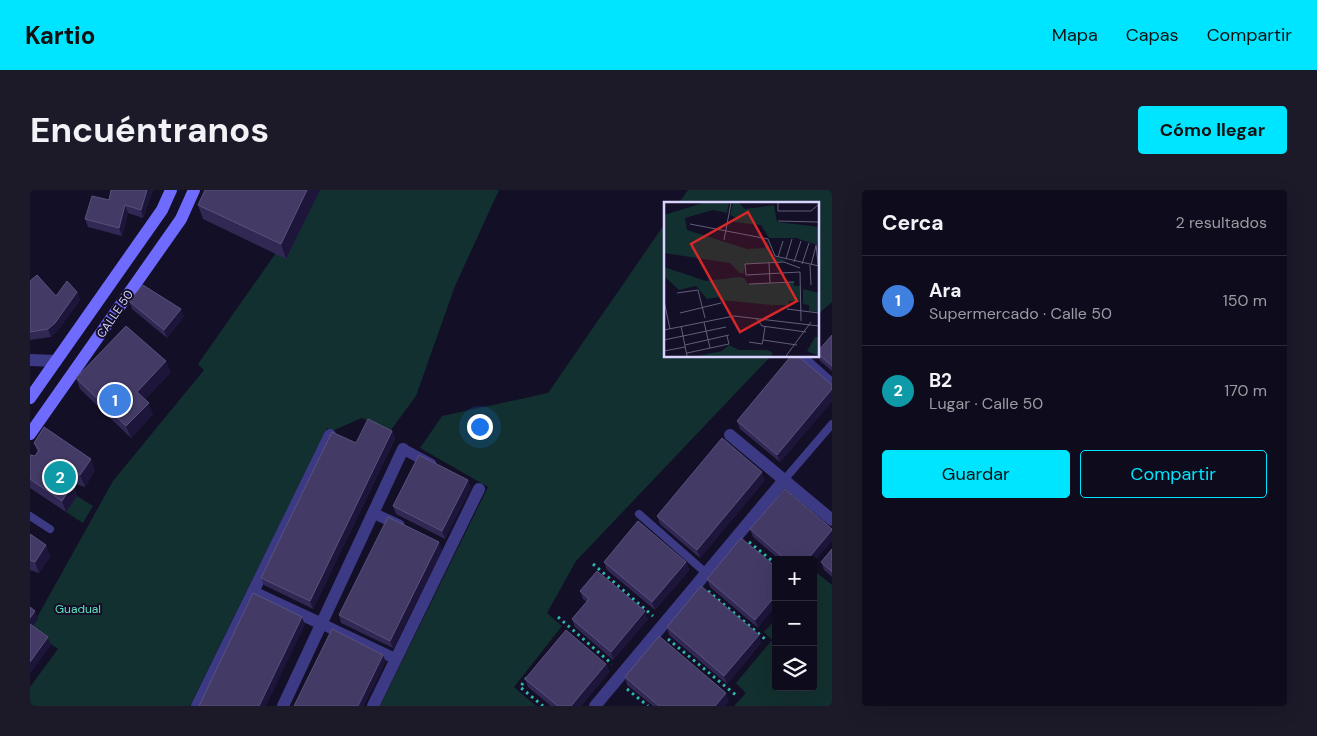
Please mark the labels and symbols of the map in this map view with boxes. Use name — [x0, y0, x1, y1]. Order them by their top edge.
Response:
inset map — [664, 202, 819, 358]
street label: CALLE 50 — [93, 287, 137, 341]
pin: 1 — [99, 381, 131, 419]
your location — [467, 414, 493, 440]
pin: 2 — [44, 458, 76, 496]
park label: Guadual — [55, 601, 101, 617]

